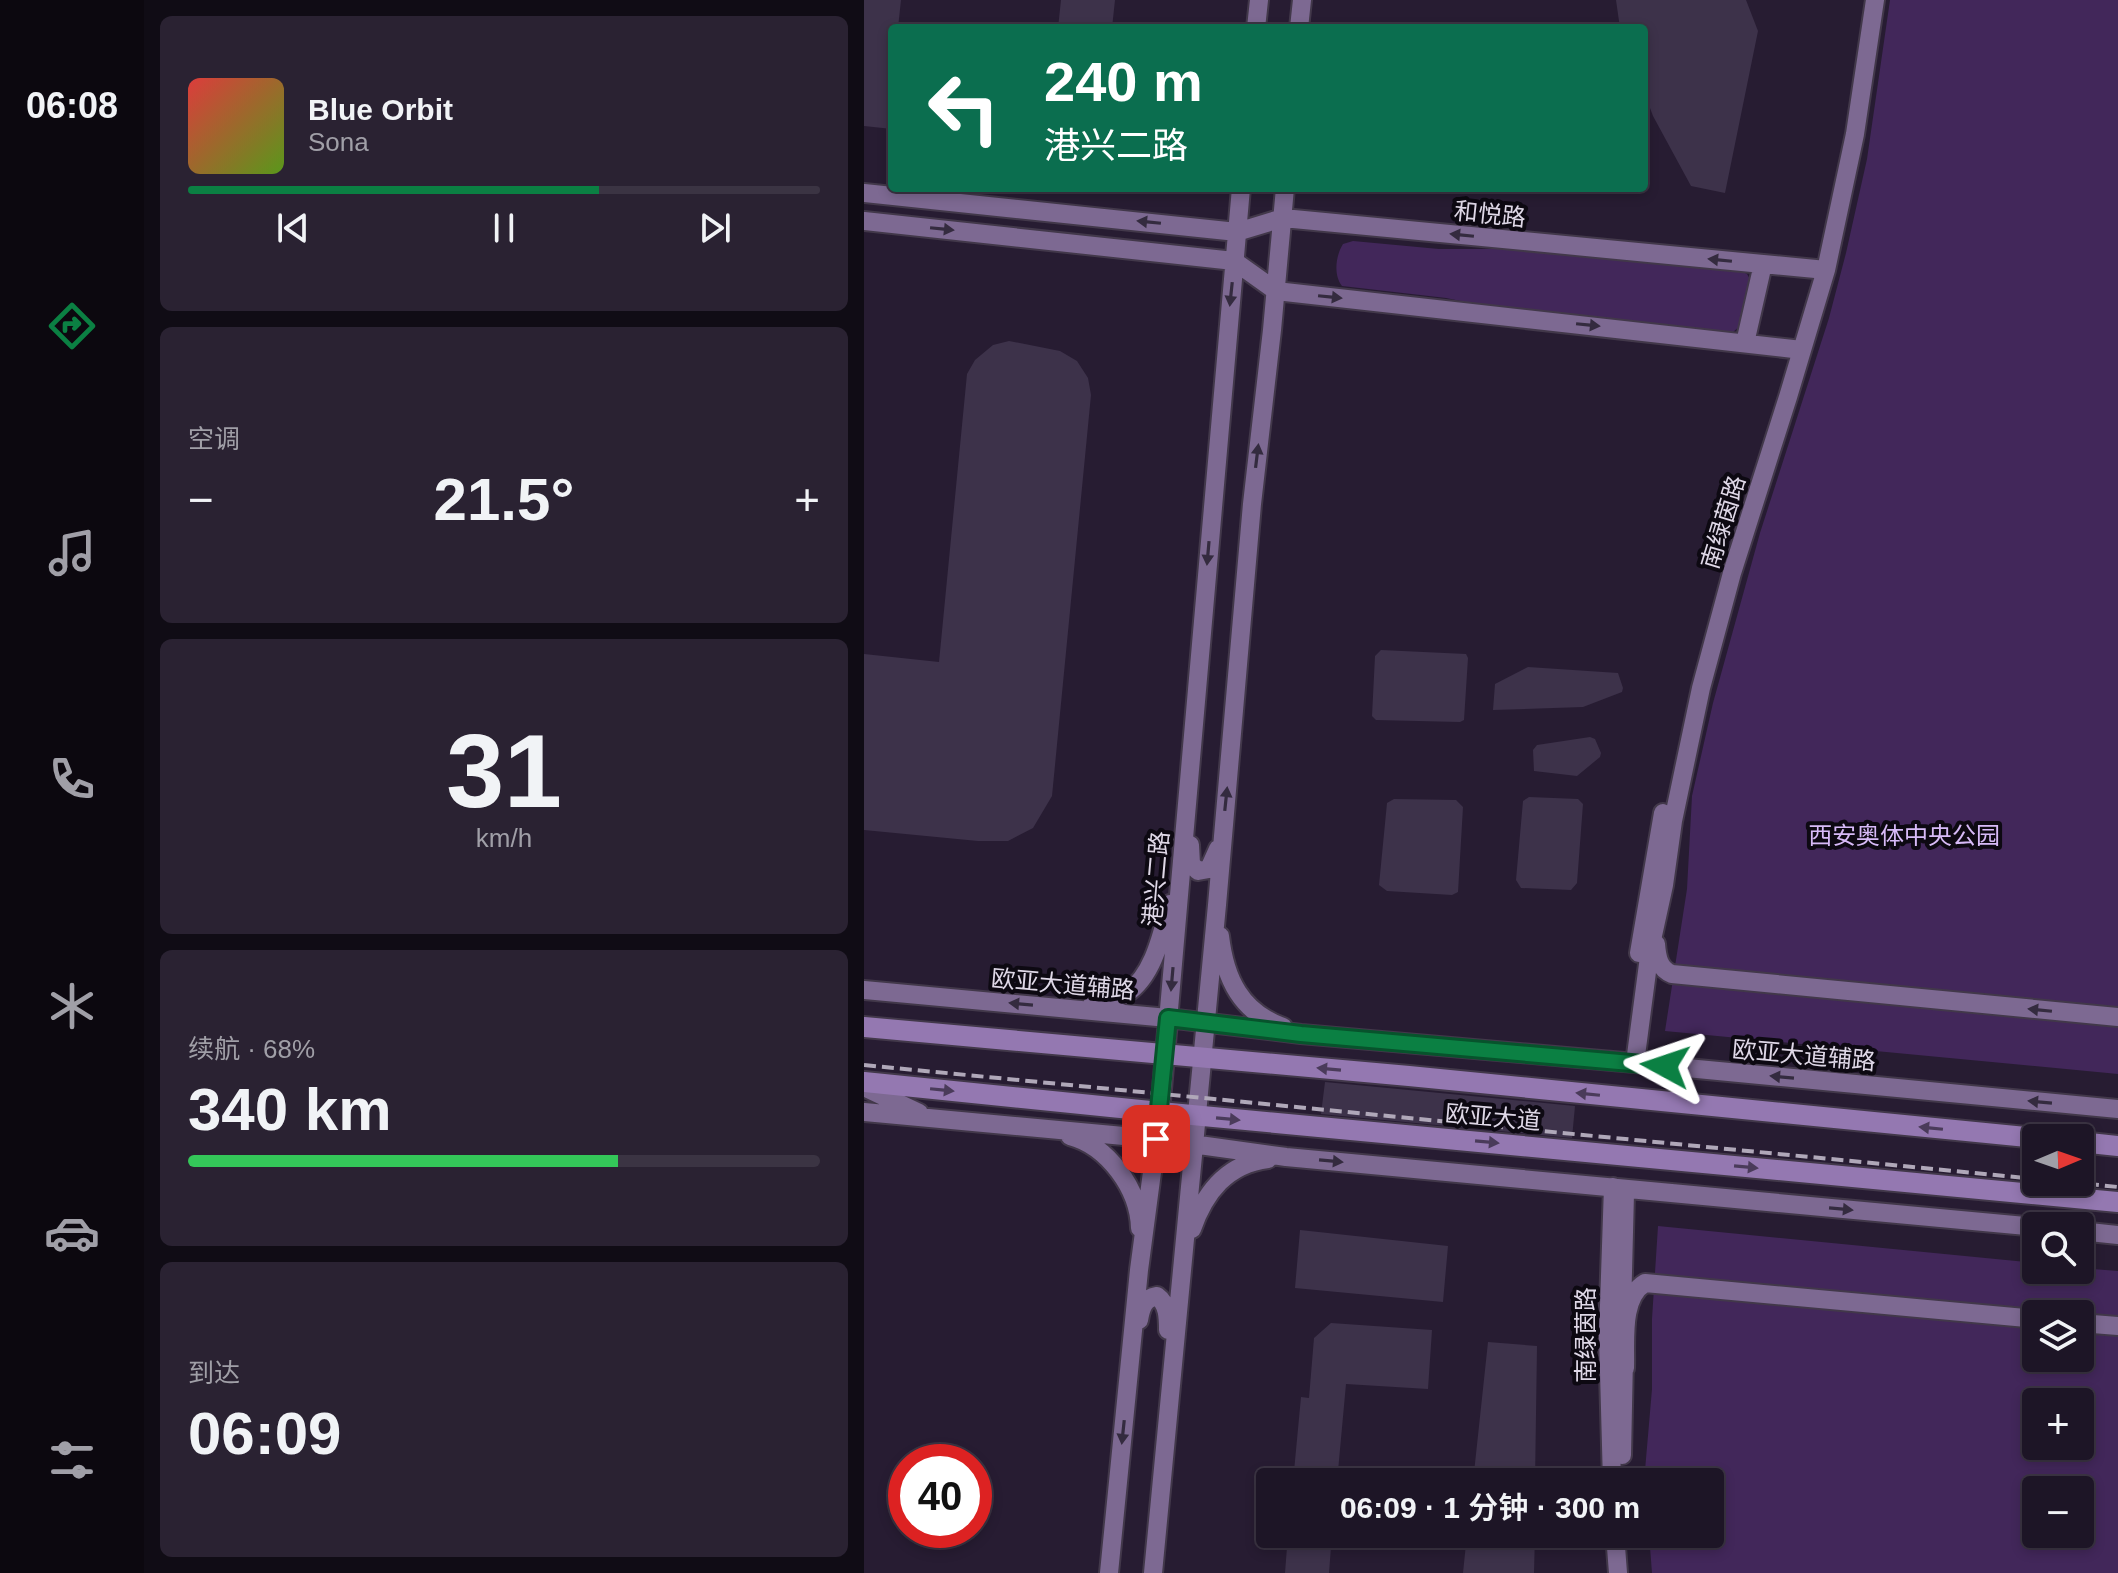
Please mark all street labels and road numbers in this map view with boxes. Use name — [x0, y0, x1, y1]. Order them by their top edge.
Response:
street label: 和悦路 — [1453, 197, 1527, 231]
street label: 南绿茵路 — [1696, 472, 1750, 572]
street label: 港兴二路 — [1138, 830, 1174, 928]
street label: 欧亚大道辅路 — [990, 964, 1136, 1004]
street label: 欧亚大道辅路 — [1731, 1035, 1877, 1075]
street label: 欧亚大道 — [1444, 1099, 1542, 1135]
street label: 南绿茵路 — [1572, 1287, 1599, 1383]

